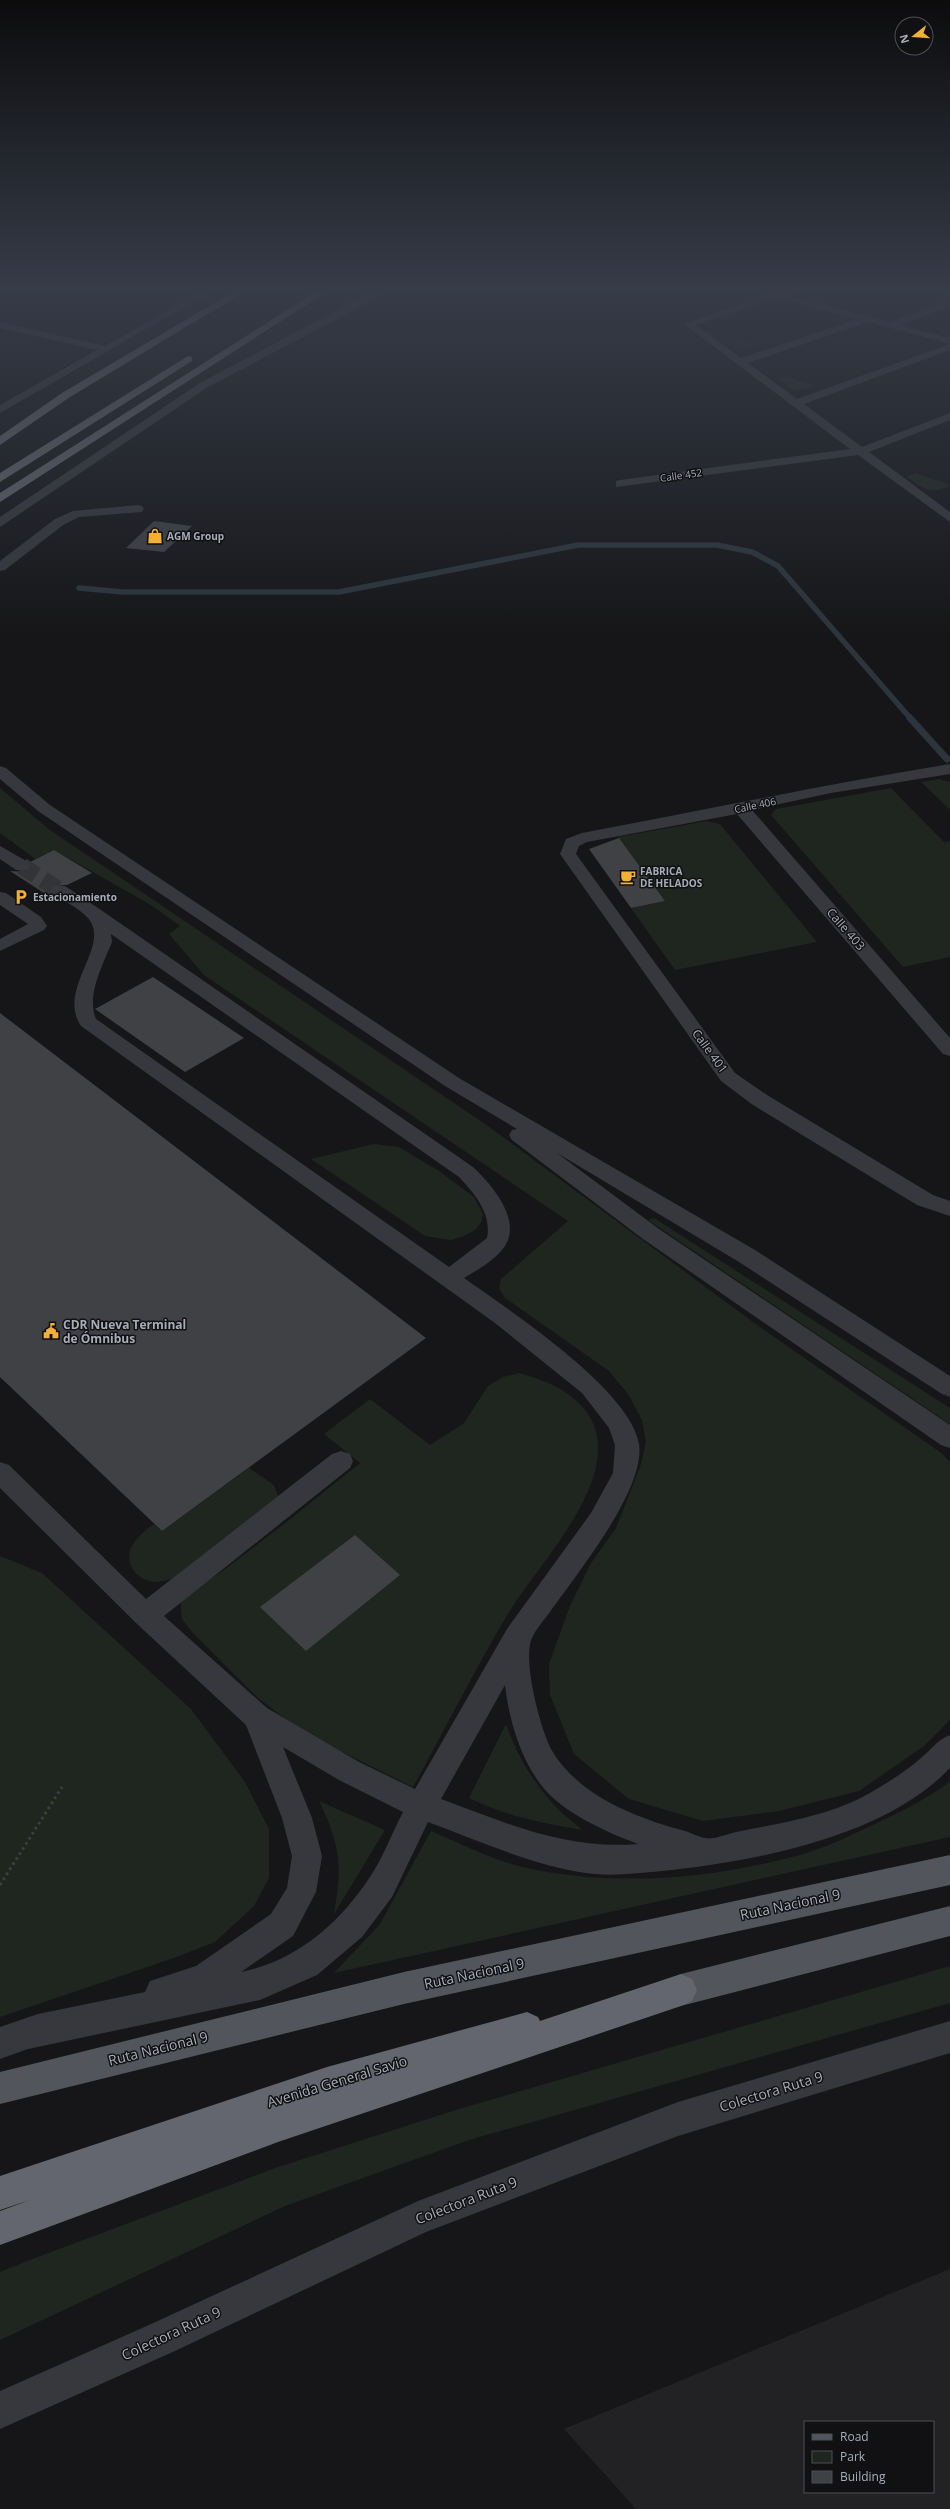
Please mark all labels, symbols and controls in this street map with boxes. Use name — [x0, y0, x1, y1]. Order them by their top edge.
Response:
north arrow — [894, 16, 934, 56]
text: N — [895, 33, 912, 46]
street label: Calle 452 — [659, 465, 703, 485]
shop icon: AGM Group — [146, 527, 164, 545]
place label: AGM Group — [167, 529, 224, 543]
street label: Calle 406 — [733, 794, 777, 816]
place label: FABRICA DE HELADOS — [640, 864, 703, 890]
cafe icon: FABRICA DE HELADOS — [619, 868, 637, 886]
parking icon: Estacionamiento — [12, 888, 30, 906]
place label: Estacionamiento — [33, 890, 117, 904]
street label: Calle 403 — [823, 904, 869, 954]
street label: Calle 401 — [688, 1025, 732, 1077]
place label: CDR Nueva Terminal de Ómnibus — [63, 1316, 186, 1347]
public building icon: CDR Nueva Terminal de Ómnibus — [42, 1322, 60, 1340]
street label: Ruta Nacional 9 — [738, 1884, 842, 1924]
street label: Ruta Nacional 9 — [422, 1953, 526, 1993]
street label: Ruta Nacional 9 — [106, 2026, 210, 2070]
street label: Avenida General Savio — [265, 2051, 409, 2111]
street label: Colectora Ruta 9 — [717, 2066, 825, 2116]
street label: Colectora Ruta 9 — [412, 2172, 520, 2228]
street label: Colectora Ruta 9 — [118, 2302, 224, 2364]
legend — [804, 2421, 934, 2493]
text: Road — [840, 2428, 869, 2445]
text: Park — [840, 2448, 866, 2465]
text: Building — [840, 2468, 886, 2485]

